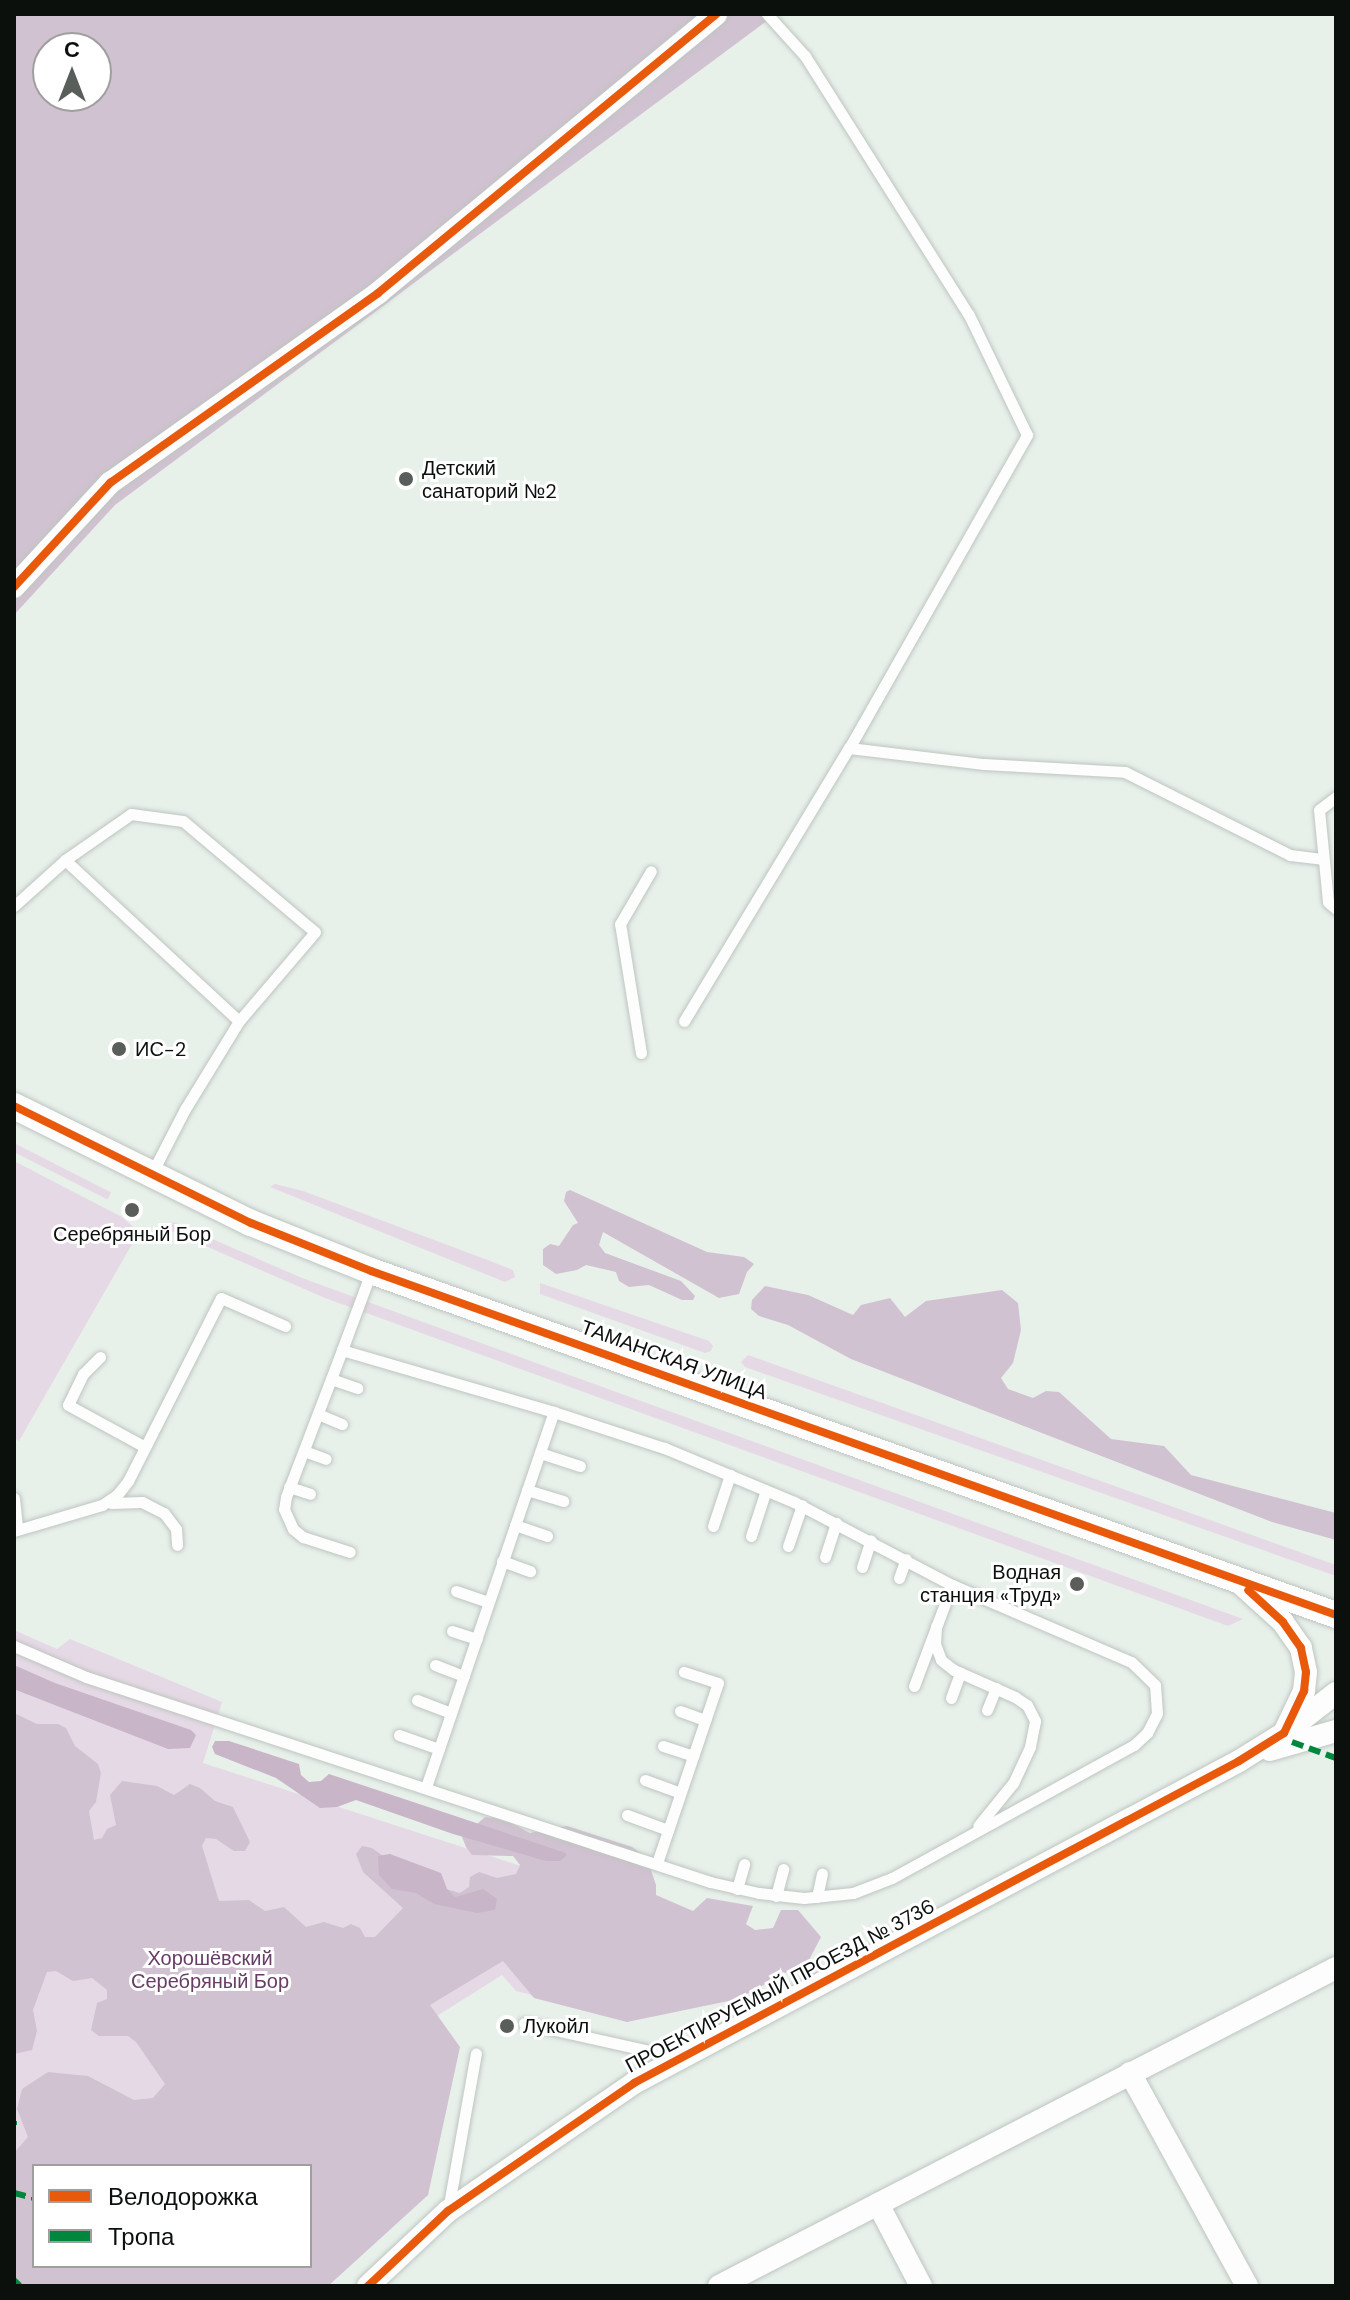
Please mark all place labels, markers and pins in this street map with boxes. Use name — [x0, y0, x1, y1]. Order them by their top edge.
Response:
place label: Детский санаторий №2 — [422, 456, 557, 503]
marker: Детский санаторий №2 — [397, 470, 415, 488]
place label: ИС-2 — [135, 1037, 186, 1061]
marker: ИС-2 — [110, 1040, 128, 1058]
marker: Серебряный Бор — [123, 1201, 141, 1219]
place label: Серебряный Бор — [53, 1222, 211, 1246]
place label: Водная станция «Труд» — [920, 1560, 1061, 1607]
marker: Водная станция «Труд» — [1068, 1575, 1086, 1593]
place label: Лукойл — [523, 2014, 589, 2038]
marker: Лукойл — [498, 2017, 516, 2035]

